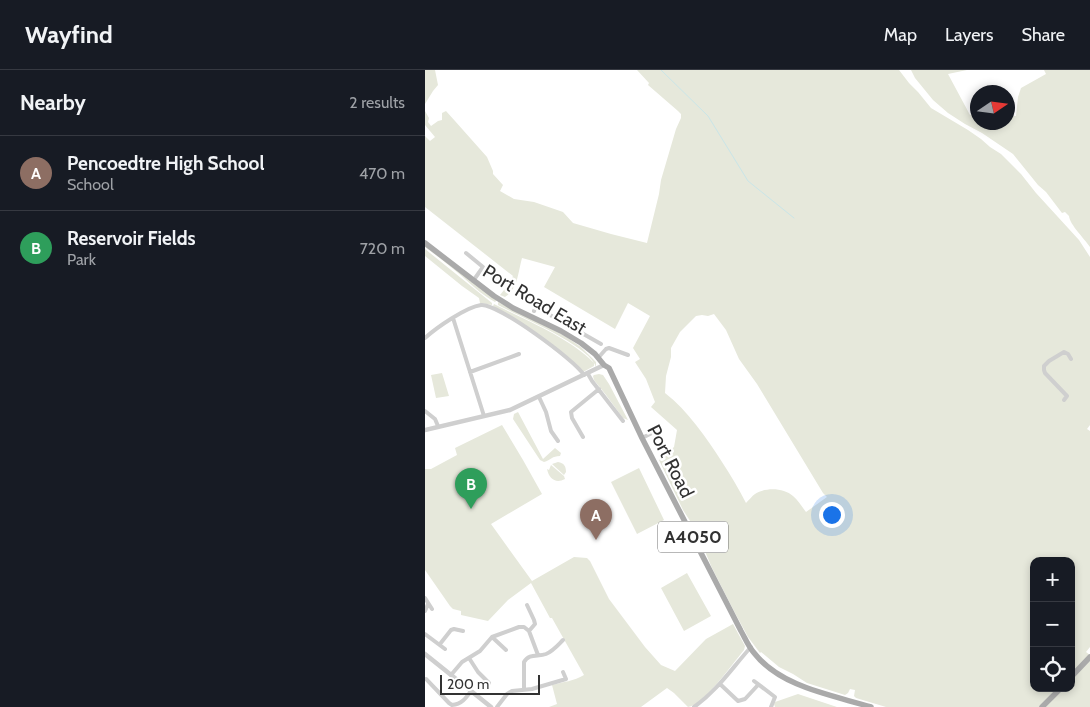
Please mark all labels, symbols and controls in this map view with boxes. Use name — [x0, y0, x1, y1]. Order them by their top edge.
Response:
text: Wayfind — [25, 20, 113, 49]
text: Map — [884, 24, 917, 46]
text: Layers — [945, 24, 994, 46]
text: Share — [1022, 24, 1065, 46]
north arrow — [970, 85, 1015, 130]
text: Nearby — [20, 90, 86, 115]
text: 2 results — [349, 93, 405, 112]
text: Pencoedtre High School — [67, 152, 264, 175]
text: A — [31, 164, 41, 183]
text: 470 m — [359, 164, 405, 183]
text: School — [67, 175, 114, 194]
text: Reservoir Fields — [67, 227, 196, 250]
text: B — [31, 239, 41, 258]
text: 720 m — [360, 239, 405, 258]
text: Park — [67, 250, 96, 269]
street label: Port Road East — [479, 259, 591, 340]
street label: Port Road — [642, 421, 699, 502]
pin: B — [455, 468, 487, 509]
pin: A — [580, 499, 612, 540]
your location — [819, 502, 845, 528]
road number: A4050 — [658, 522, 728, 552]
map controls — [1030, 557, 1075, 692]
button: + — [1030, 557, 1075, 602]
button: − — [1030, 602, 1075, 647]
button: locate — [1030, 647, 1075, 692]
scale bar — [440, 672, 540, 695]
text: 200 m — [447, 675, 489, 693]

